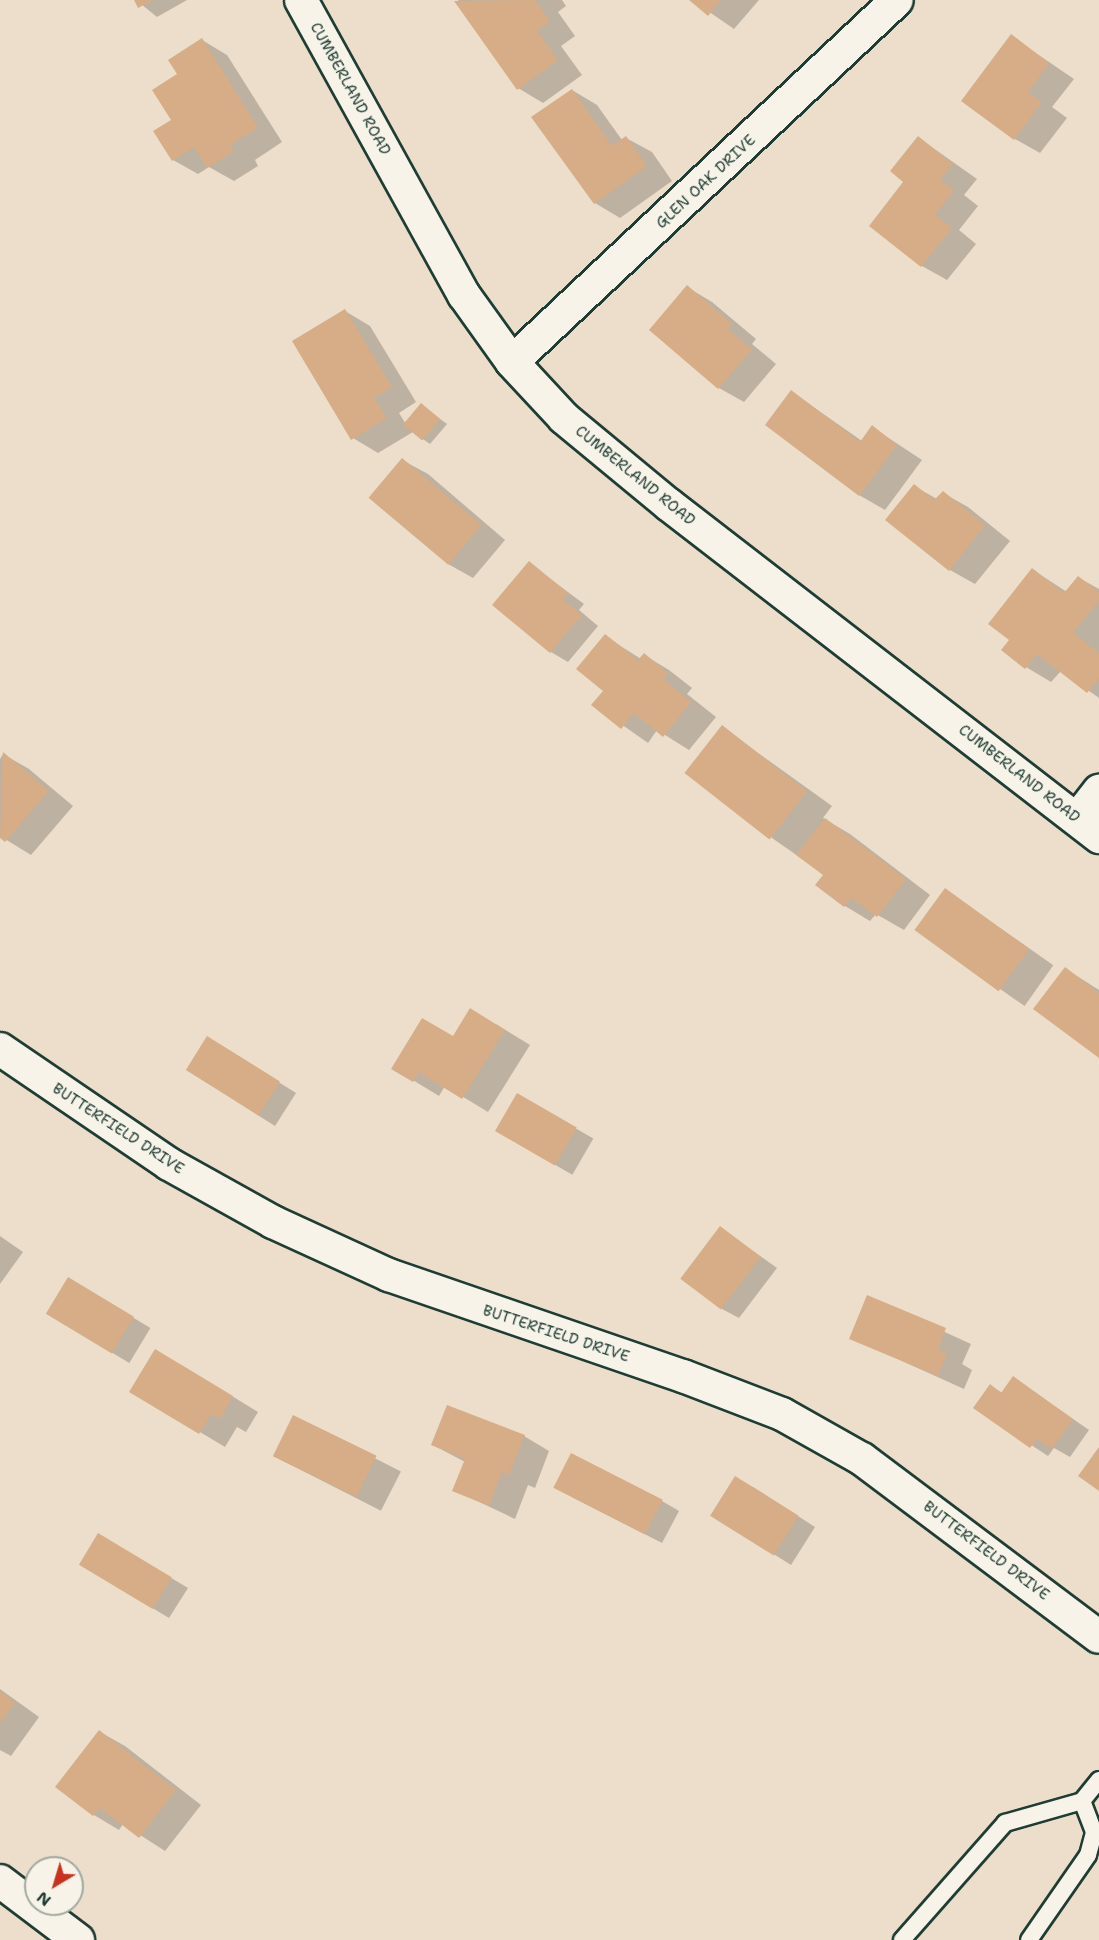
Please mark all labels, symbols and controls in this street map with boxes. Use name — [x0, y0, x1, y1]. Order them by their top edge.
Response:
street label: CUMBERLAND ROAD — [306, 19, 394, 159]
street label: GLEN OAK DRIVE — [653, 131, 759, 233]
street label: CUMBERLAND ROAD — [571, 422, 699, 530]
street label: CUMBERLAND ROAD — [955, 721, 1083, 827]
street label: BUTTERFIELD DRIVE — [49, 1080, 187, 1178]
street label: BUTTERFIELD DRIVE — [480, 1302, 632, 1366]
street label: BUTTERFIELD DRIVE — [919, 1498, 1053, 1604]
north arrow — [24, 1856, 84, 1916]
text: N — [32, 1887, 55, 1911]

